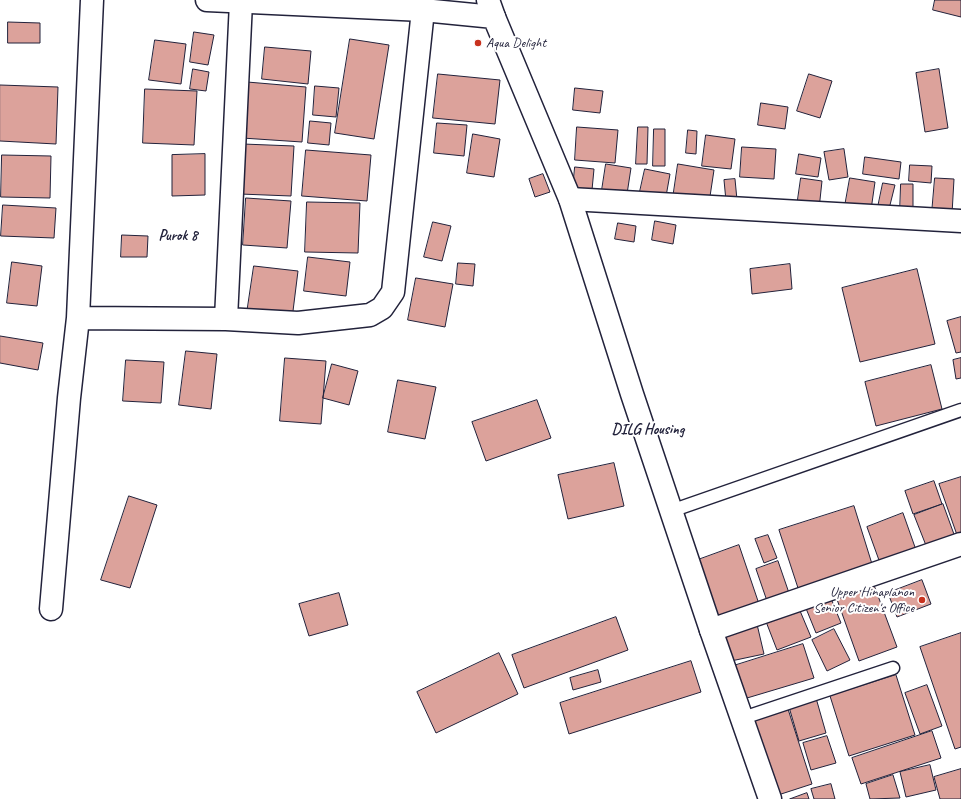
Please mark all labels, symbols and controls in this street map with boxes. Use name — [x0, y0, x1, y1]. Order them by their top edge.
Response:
place label: Aqua Delight — [486, 35, 546, 51]
marker: Aqua Delight — [473, 38, 483, 48]
district label: Purok 8 — [159, 227, 197, 245]
district label: DILG Housing — [612, 421, 684, 439]
place label: Upper Hinaplanon Senior Citizen's Office — [813, 584, 914, 616]
marker: Upper Hinaplanon Senior Citizen's Office — [917, 595, 927, 605]

